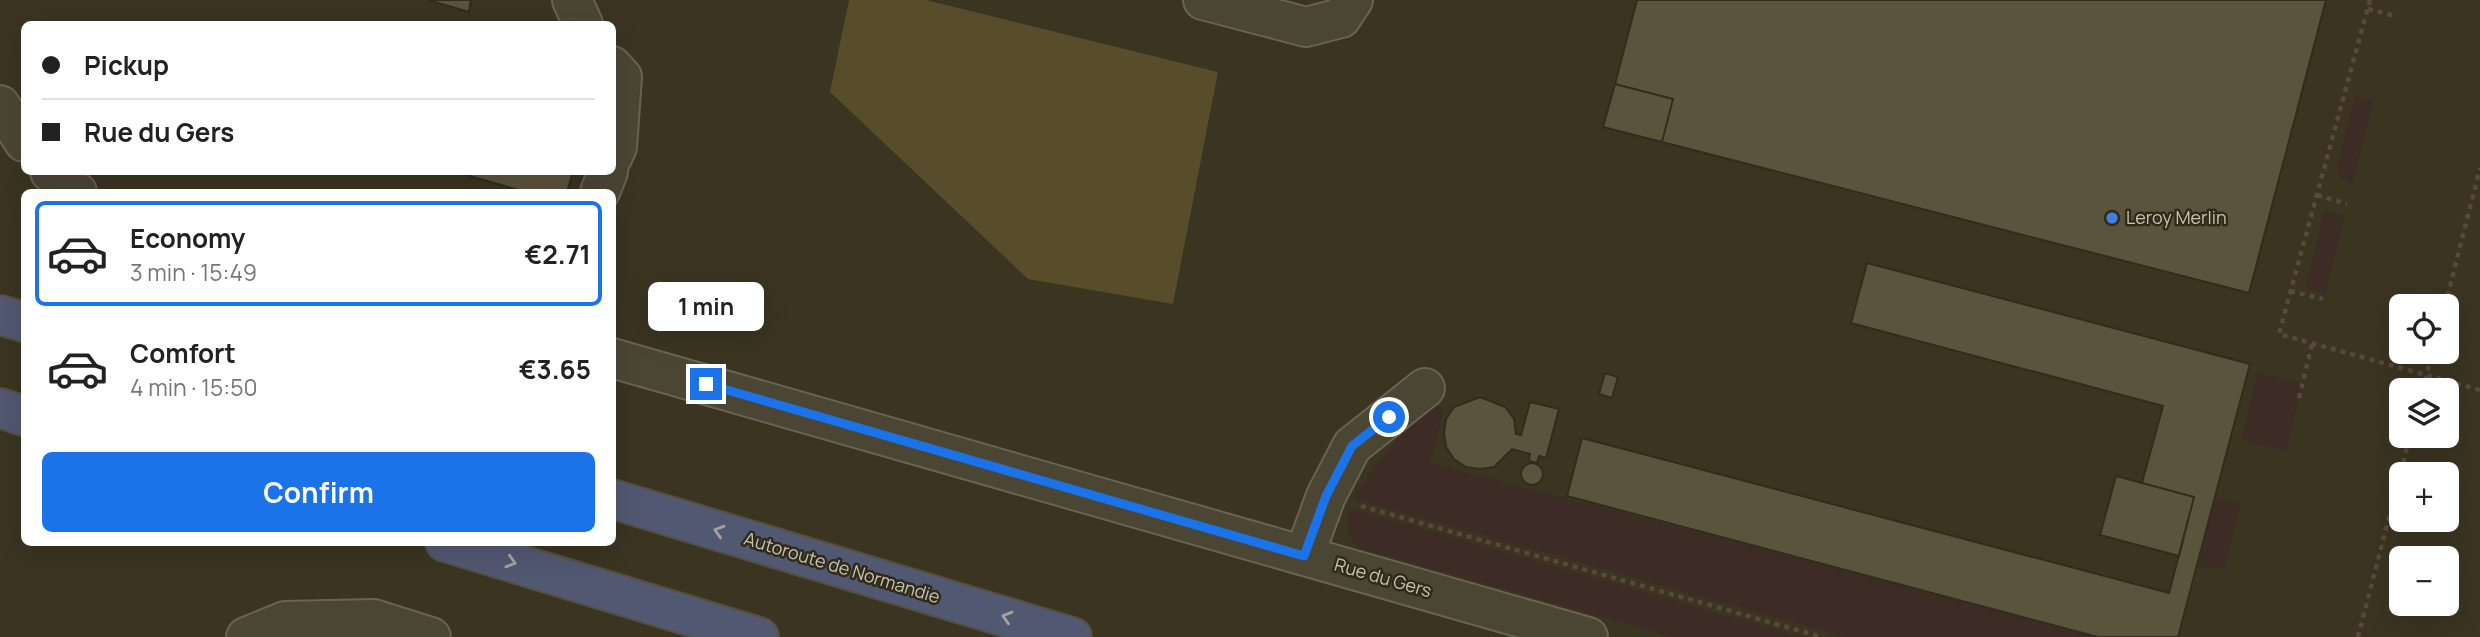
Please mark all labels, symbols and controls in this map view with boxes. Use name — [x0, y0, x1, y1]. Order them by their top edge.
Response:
text: Pickup — [84, 47, 169, 83]
text: Rue du Gers — [84, 114, 234, 150]
place label: Leroy Merlin — [2126, 205, 2227, 229]
marker: Leroy Merlin — [2104, 210, 2120, 226]
text: Economy — [130, 220, 245, 256]
icon: car — [46, 222, 109, 285]
text: €2.71 — [525, 236, 591, 272]
text: 3 min · 15:49 — [130, 256, 257, 288]
callout: 1 min — [648, 282, 764, 332]
text: 1 min — [678, 290, 734, 322]
map controls — [2389, 294, 2459, 616]
button: locate — [2389, 294, 2459, 364]
text: Comfort — [130, 335, 236, 371]
icon: car — [46, 337, 109, 400]
text: €3.65 — [519, 351, 591, 387]
route end — [690, 368, 722, 400]
text: 4 min · 15:50 — [130, 371, 258, 403]
button: layers — [2389, 378, 2459, 448]
route start — [1373, 401, 1405, 433]
button: Confirm — [42, 452, 595, 532]
button: + — [2389, 462, 2459, 532]
one-way arrow — [713, 524, 725, 539]
street label: Autoroute de Normandie — [741, 526, 943, 608]
button: − — [2389, 546, 2459, 616]
street label: Rue du Gers — [1332, 552, 1435, 602]
one-way arrow — [504, 554, 516, 569]
one-way arrow — [1001, 611, 1013, 626]

